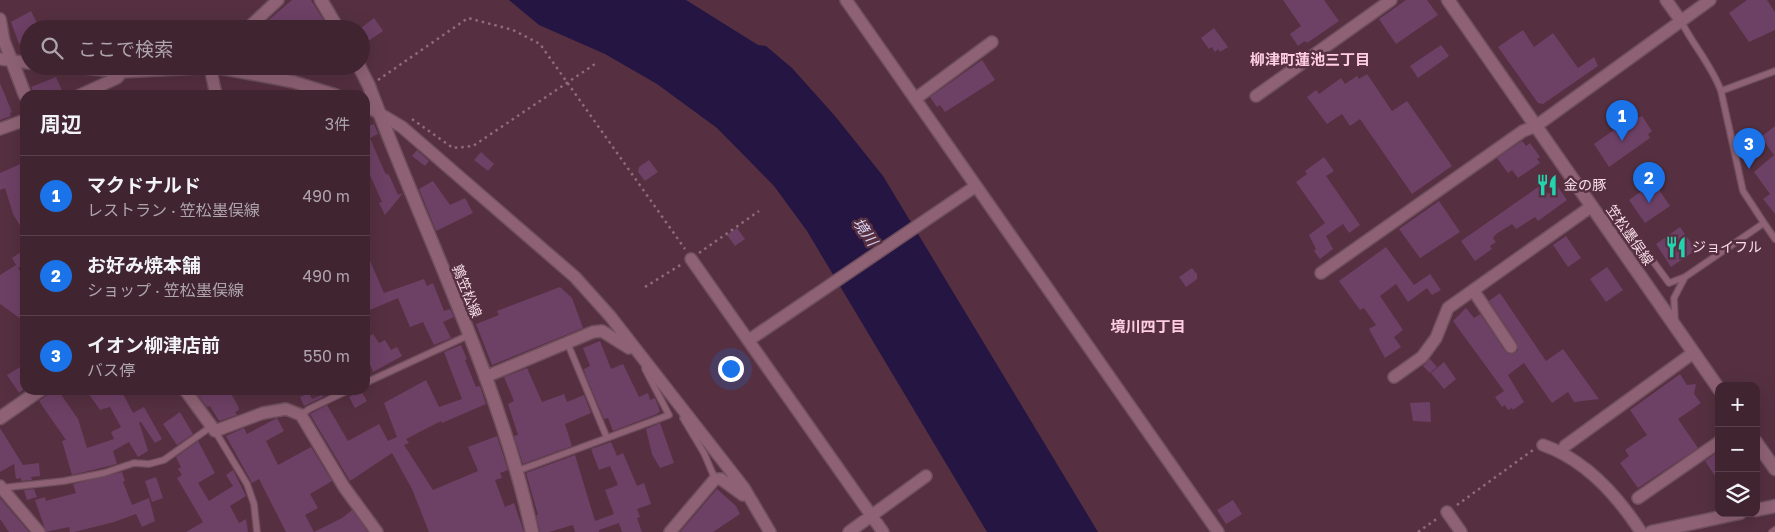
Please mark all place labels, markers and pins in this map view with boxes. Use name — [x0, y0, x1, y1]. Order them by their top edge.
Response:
pin: 1 — [1606, 100, 1638, 141]
pin: 3 — [1733, 128, 1765, 169]
pin: 2 — [1633, 162, 1665, 203]
restaurant icon: 金の豚 — [1534, 172, 1560, 198]
place label: 金の豚 — [1564, 176, 1607, 193]
restaurant icon: ジョイフル — [1663, 234, 1689, 260]
place label: ジョイフル — [1692, 238, 1762, 255]

